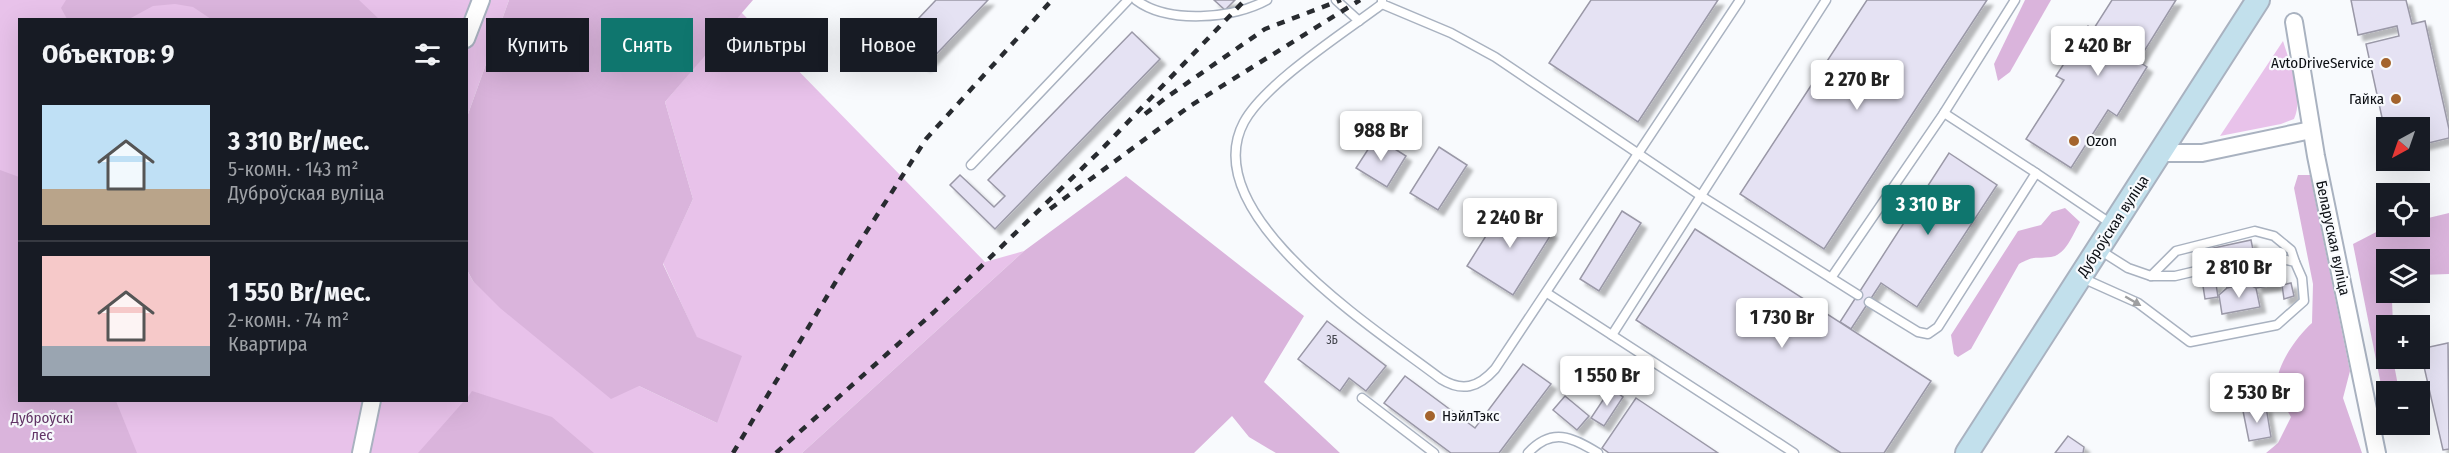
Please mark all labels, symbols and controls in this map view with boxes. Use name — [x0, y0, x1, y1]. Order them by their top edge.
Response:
chip: Купить — [486, 18, 589, 72]
chip: Снять — [601, 18, 693, 72]
chip: Фильтры — [705, 18, 828, 72]
chip: Новое — [840, 18, 937, 72]
pin: 2 420 Br — [2036, 26, 2160, 77]
text: 2 420 Br — [2065, 33, 2131, 57]
icon: filters — [411, 38, 444, 71]
text: Объектов: 9 — [42, 39, 175, 70]
place label: AvtoDriveService — [2271, 54, 2374, 72]
marker: AvtoDriveService — [2379, 56, 2393, 70]
pin: 2 270 Br — [1795, 60, 1919, 111]
text: 2 270 Br — [1825, 67, 1889, 91]
place label: Гайка — [2349, 90, 2384, 108]
marker: Гайка — [2389, 92, 2403, 106]
pin: 988 Br — [1332, 111, 1430, 162]
north arrow — [2376, 117, 2430, 171]
map controls — [2376, 117, 2430, 435]
text: 988 Br — [1354, 118, 1408, 142]
text: 3 310 Br/мес. — [228, 126, 369, 157]
icon: home — [90, 129, 162, 201]
place label: Ozon — [2086, 132, 2117, 150]
marker: Ozon — [2067, 134, 2081, 148]
text: 5-комн. · 143 m² — [228, 157, 358, 181]
street label: Дуброўская вуліца — [2073, 172, 2153, 281]
street label: Беларуская вуліца — [2312, 179, 2354, 297]
text: Дуброўская вуліца — [228, 181, 385, 205]
button: locate — [2376, 183, 2430, 237]
pin: 3 310 Br — [1866, 185, 1990, 236]
text: 3 310 Br — [1896, 192, 1960, 216]
pin: 2 240 Br — [1448, 198, 1572, 249]
text: 2 240 Br — [1477, 205, 1543, 229]
pin: 2 810 Br — [2177, 248, 2301, 299]
button: layers — [2376, 249, 2430, 303]
text: 2 810 Br — [2206, 255, 2272, 279]
text: 1 550 Br/мес. — [228, 277, 371, 308]
icon: home — [90, 280, 162, 352]
one-way arrow — [2125, 296, 2142, 306]
pin: 1 730 Br — [1720, 298, 1844, 349]
text: 1 730 Br — [1750, 305, 1814, 329]
text: 2-комн. · 74 m² — [228, 308, 349, 332]
button: + — [2376, 315, 2430, 369]
text: Квартира — [228, 332, 308, 356]
house number: 3Б — [1326, 333, 1338, 347]
pin: 1 550 Br — [1545, 356, 1669, 407]
text: 1 550 Br — [1574, 363, 1640, 387]
pin: 2 530 Br — [2195, 373, 2319, 424]
text: 2 530 Br — [2224, 380, 2290, 404]
button: − — [2376, 381, 2430, 435]
place label: НэйлТэкс — [1442, 407, 1500, 425]
park label: Дуброўскі лес — [10, 409, 73, 444]
marker: НэйлТэкс — [1423, 409, 1437, 423]

